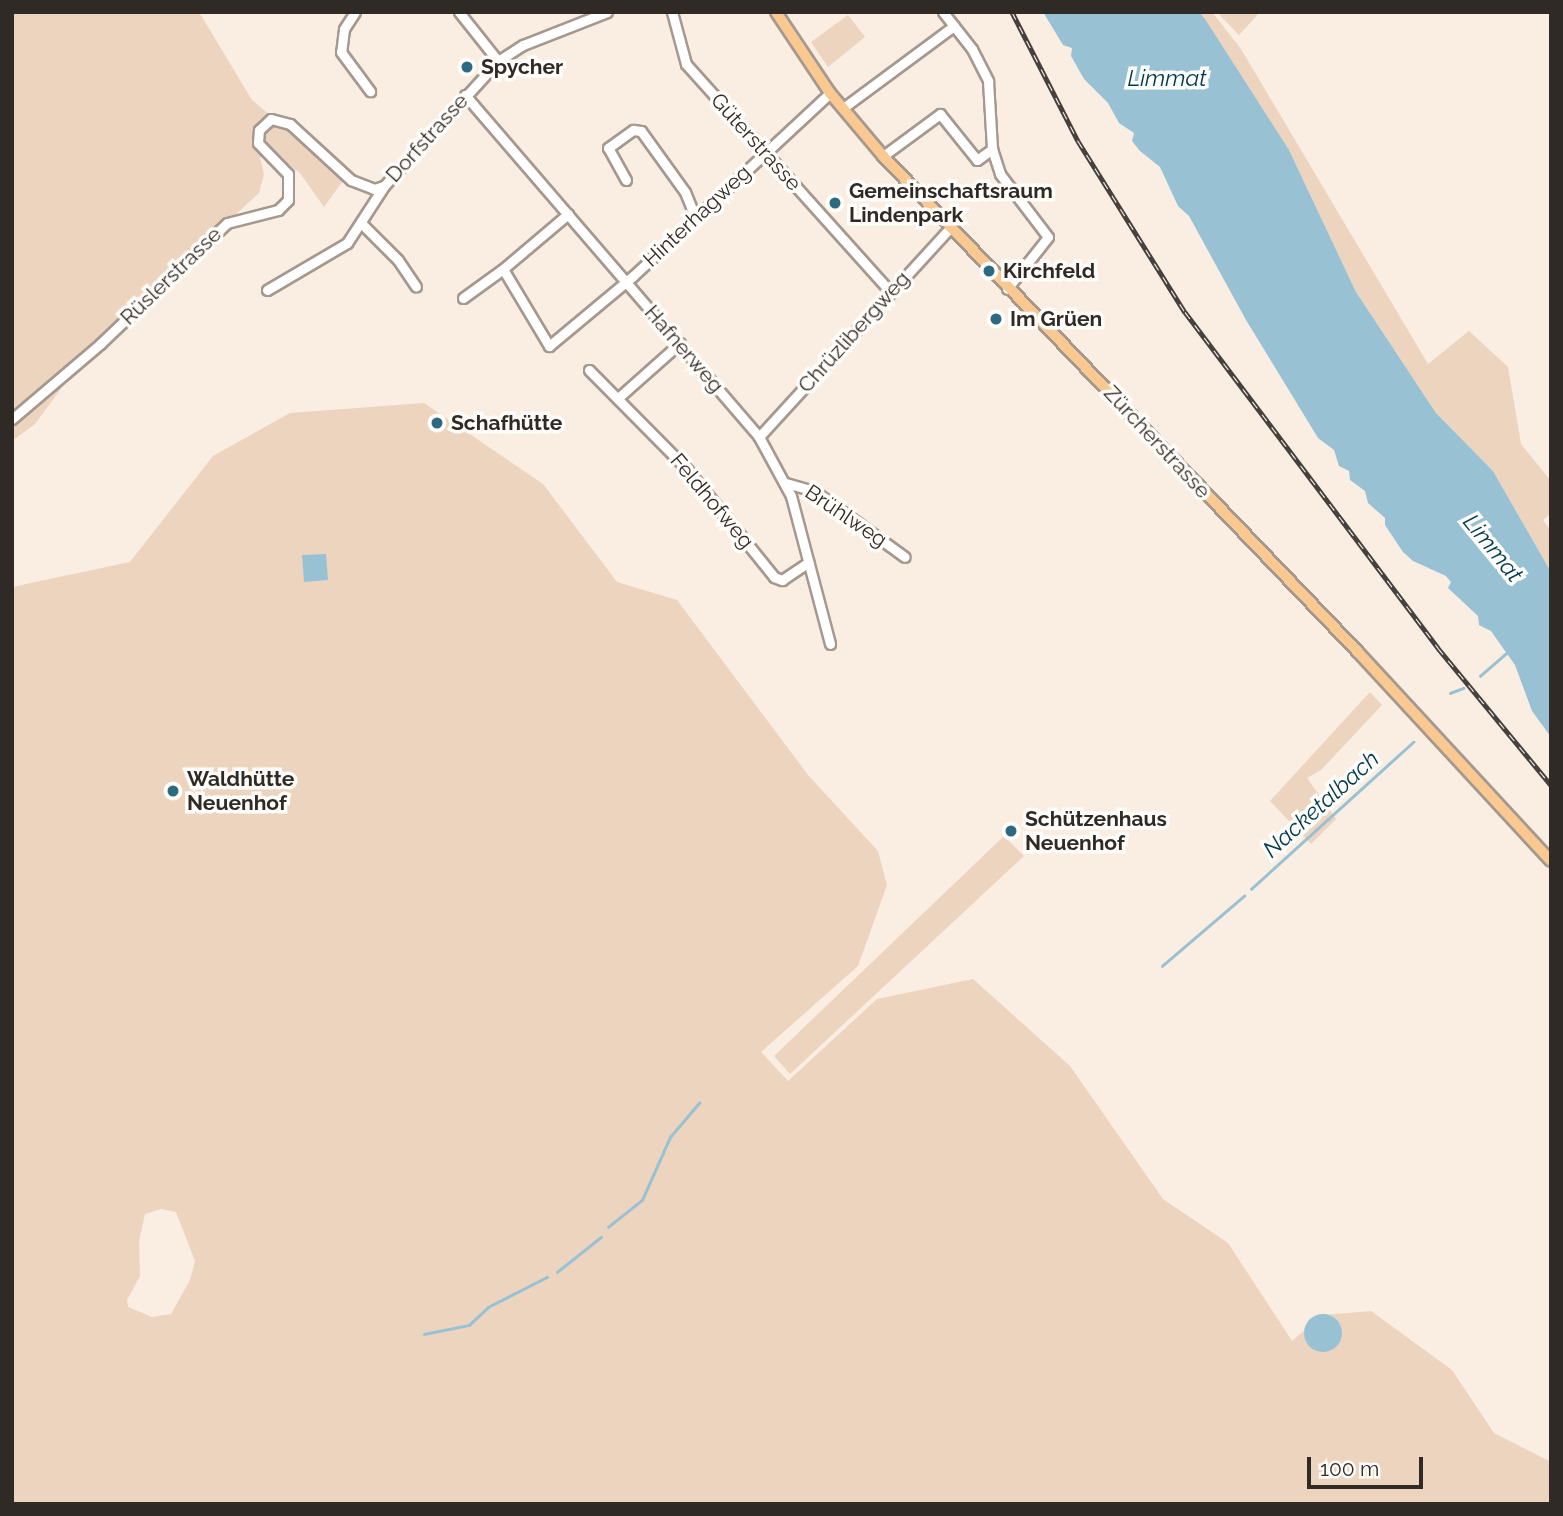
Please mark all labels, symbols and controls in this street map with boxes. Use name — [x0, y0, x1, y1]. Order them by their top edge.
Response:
place label: Spycher — [481, 54, 563, 80]
marker: Spycher — [459, 59, 475, 75]
water label: Limmat — [1127, 64, 1207, 92]
street label: Güterstrasse — [706, 88, 806, 196]
street label: Dorfstrasse — [381, 89, 473, 187]
street label: Hinterhagweg — [638, 160, 756, 272]
place label: Gemeinschaftsraum Lindenpark — [849, 178, 1053, 228]
marker: Gemeinschaftsraum Lindenpark — [827, 195, 843, 211]
street label: Rüslerstrasse — [115, 222, 227, 330]
place label: Kirchfeld — [1003, 258, 1095, 284]
marker: Kirchfeld — [981, 263, 997, 279]
street label: Chrüzlibergweg — [793, 266, 915, 398]
street label: Hafnerweg — [639, 300, 729, 398]
place label: Im Grüen — [1010, 306, 1102, 332]
marker: Im Grüen — [988, 311, 1004, 327]
street label: Zürcherstrasse — [1099, 381, 1215, 503]
place label: Schafhütte — [451, 410, 562, 436]
marker: Schafhütte — [429, 415, 445, 431]
street label: Feldhofweg — [665, 448, 759, 554]
street label: Brühlweg — [800, 479, 892, 553]
water label: Limmat — [1457, 509, 1529, 587]
water label: Nacketalbach — [1257, 745, 1385, 863]
place label: Waldhütte Neuenhof — [187, 766, 294, 816]
marker: Waldhütte Neuenhof — [165, 783, 181, 799]
place label: Schützenhaus Neuenhof — [1025, 806, 1167, 856]
marker: Schützenhaus Neuenhof — [1003, 823, 1019, 839]
scale bar — [1311, 1442, 1426, 1486]
text: 100 m — [1320, 1456, 1379, 1481]

